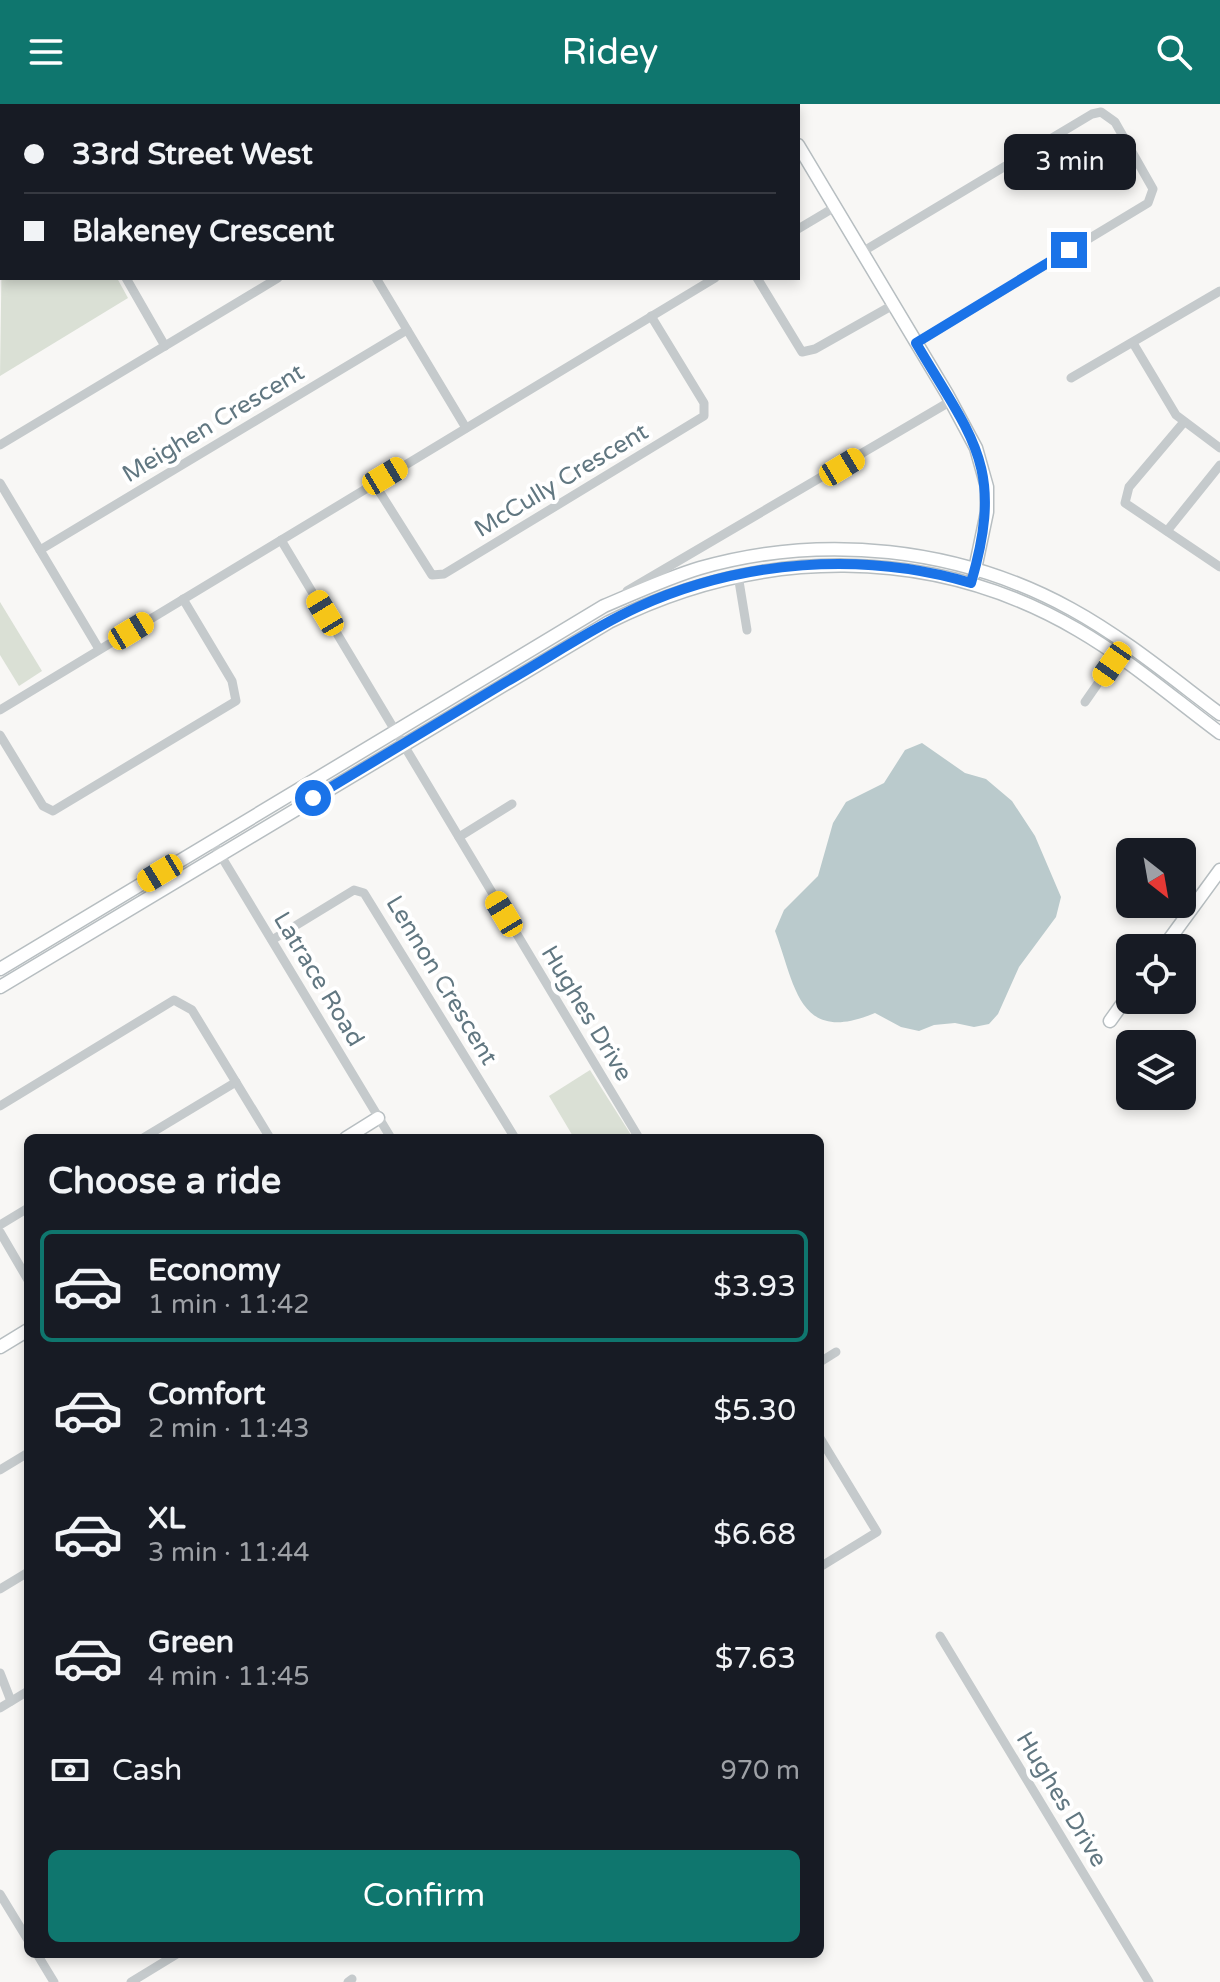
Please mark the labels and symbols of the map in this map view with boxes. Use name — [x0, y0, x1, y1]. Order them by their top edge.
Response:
callout: 3 min — [1003, 134, 1135, 190]
route end — [1051, 232, 1087, 268]
street label: Meighen Crescent — [117, 358, 309, 489]
street label: McCully Crescent — [469, 417, 653, 544]
car — [815, 444, 869, 490]
car — [358, 453, 412, 499]
car — [302, 586, 348, 640]
car — [104, 608, 158, 654]
car — [1088, 637, 1136, 691]
route start — [295, 780, 331, 816]
north arrow — [1116, 838, 1196, 918]
car — [133, 850, 187, 896]
car — [481, 887, 527, 941]
street label: Lennon Crescent — [380, 890, 504, 1070]
street label: Latrace Road — [267, 907, 370, 1052]
street label: Hughes Drive — [535, 940, 638, 1086]
street label: Hughes Drive — [1010, 1726, 1113, 1872]

